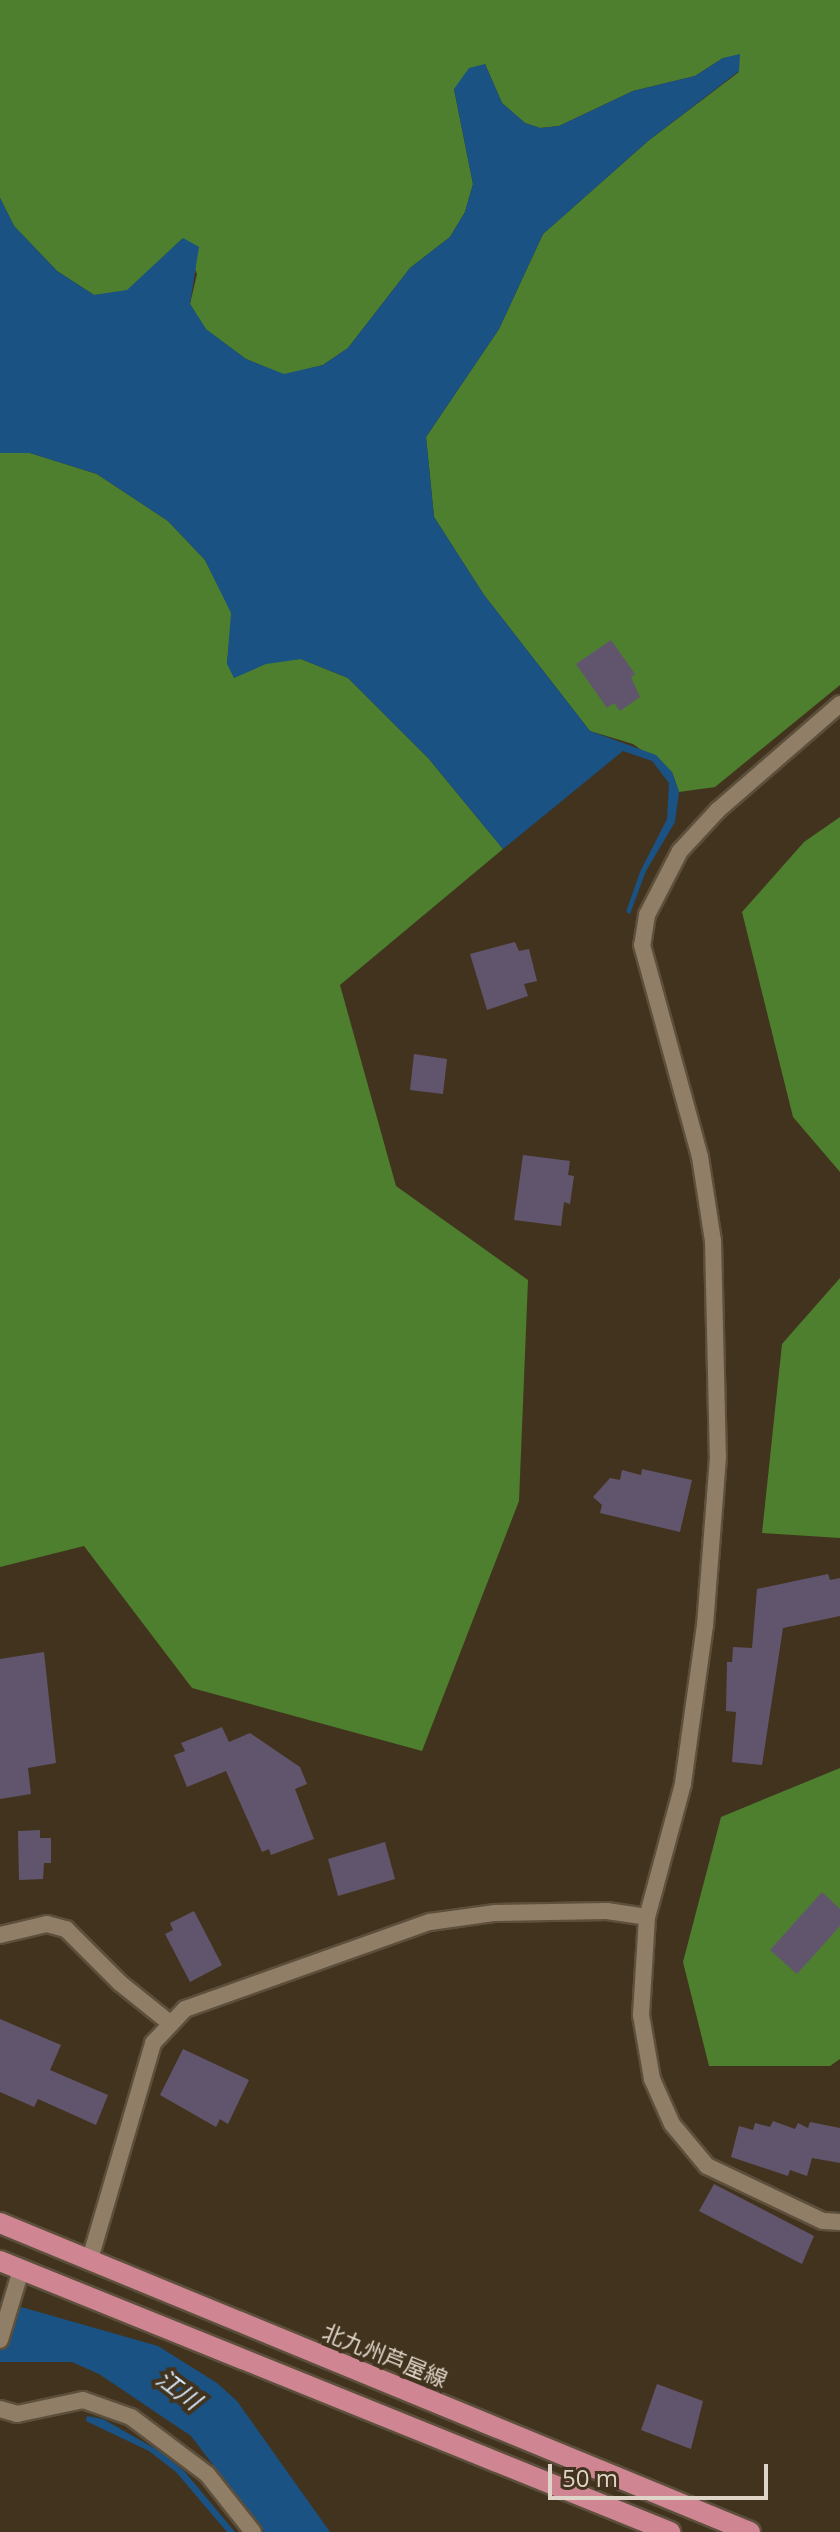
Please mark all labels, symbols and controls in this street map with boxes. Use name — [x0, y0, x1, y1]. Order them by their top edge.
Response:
street label: 北九州芦屋線 — [319, 2318, 451, 2392]
water label: 江川 — [151, 2363, 207, 2415]
scale bar — [552, 2448, 772, 2498]
text: 50 m — [562, 2461, 618, 2494]

